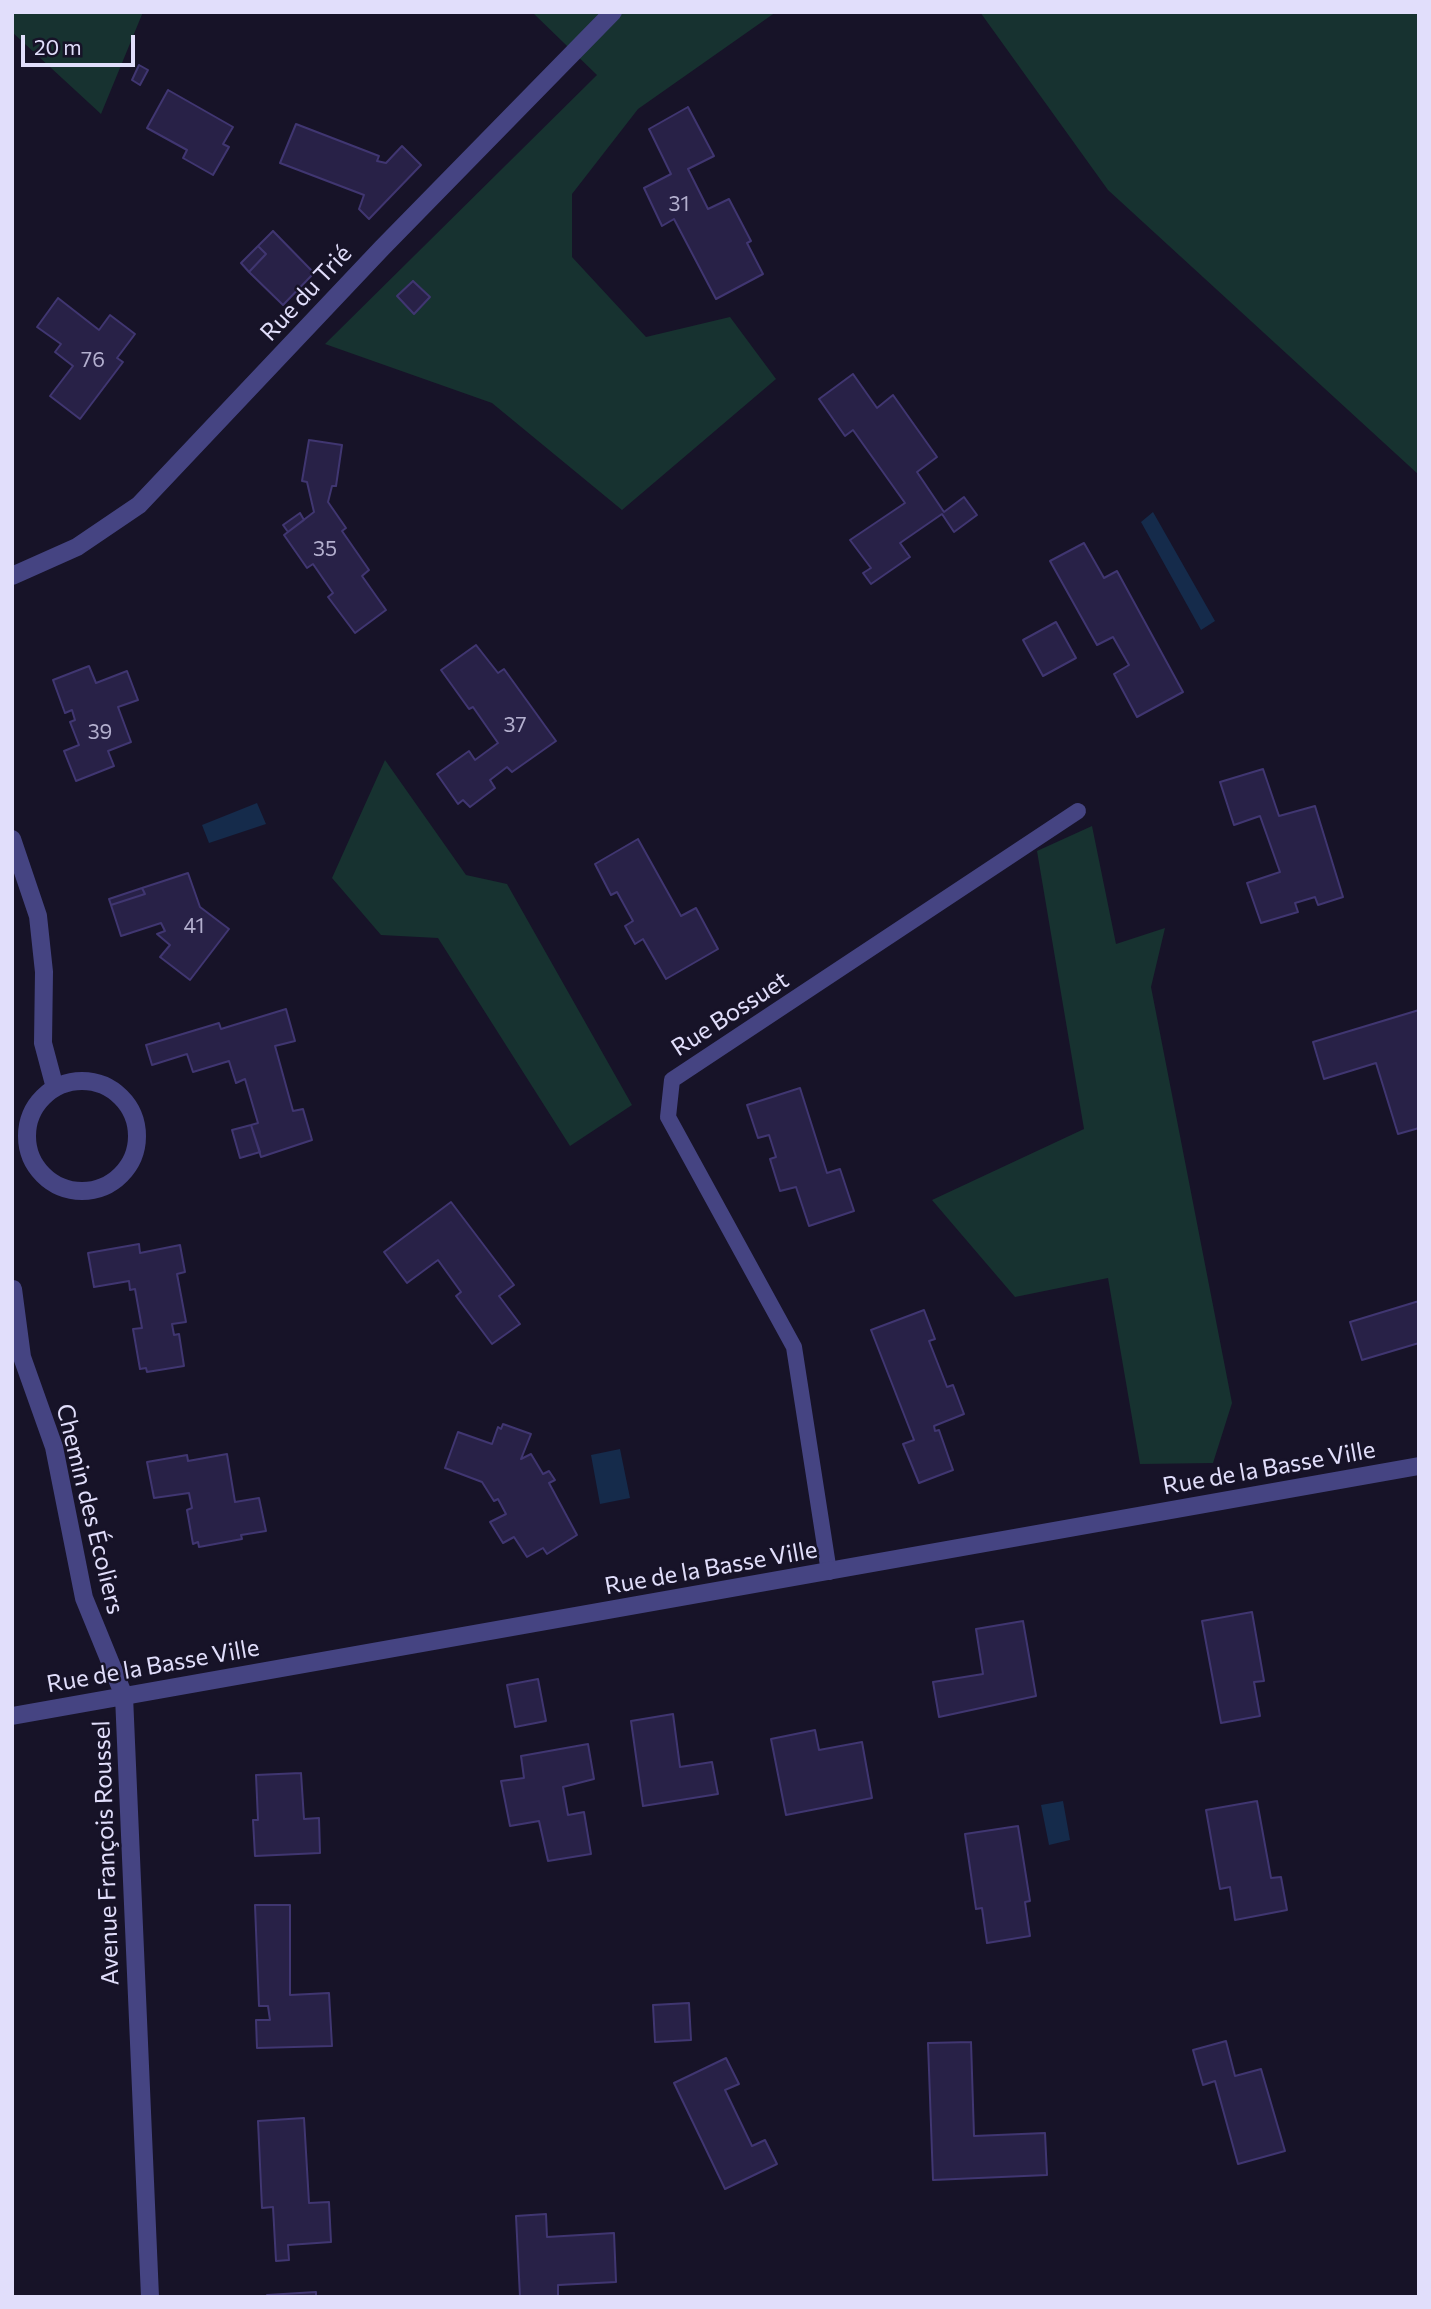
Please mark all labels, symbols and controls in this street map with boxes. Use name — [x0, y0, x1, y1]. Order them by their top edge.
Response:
scale bar — [24, 21, 138, 65]
text: 20 m — [34, 34, 82, 59]
house number: 31 — [669, 191, 689, 217]
street label: Rue du Trié — [254, 239, 358, 347]
house number: 76 — [81, 347, 105, 373]
house number: 35 — [313, 536, 337, 562]
house number: 37 — [504, 712, 526, 738]
house number: 39 — [88, 719, 112, 745]
house number: 41 — [184, 913, 204, 939]
street label: Rue Bossuet — [666, 966, 794, 1062]
street label: Chemin des Écoliers — [50, 1401, 130, 1617]
street label: Rue de la Basse Ville — [1160, 1435, 1378, 1501]
street label: Rue de la Basse Ville — [602, 1535, 820, 1601]
street label: Rue de la Basse Ville — [44, 1633, 262, 1699]
street label: Avenue François Roussel — [87, 1720, 125, 1986]

